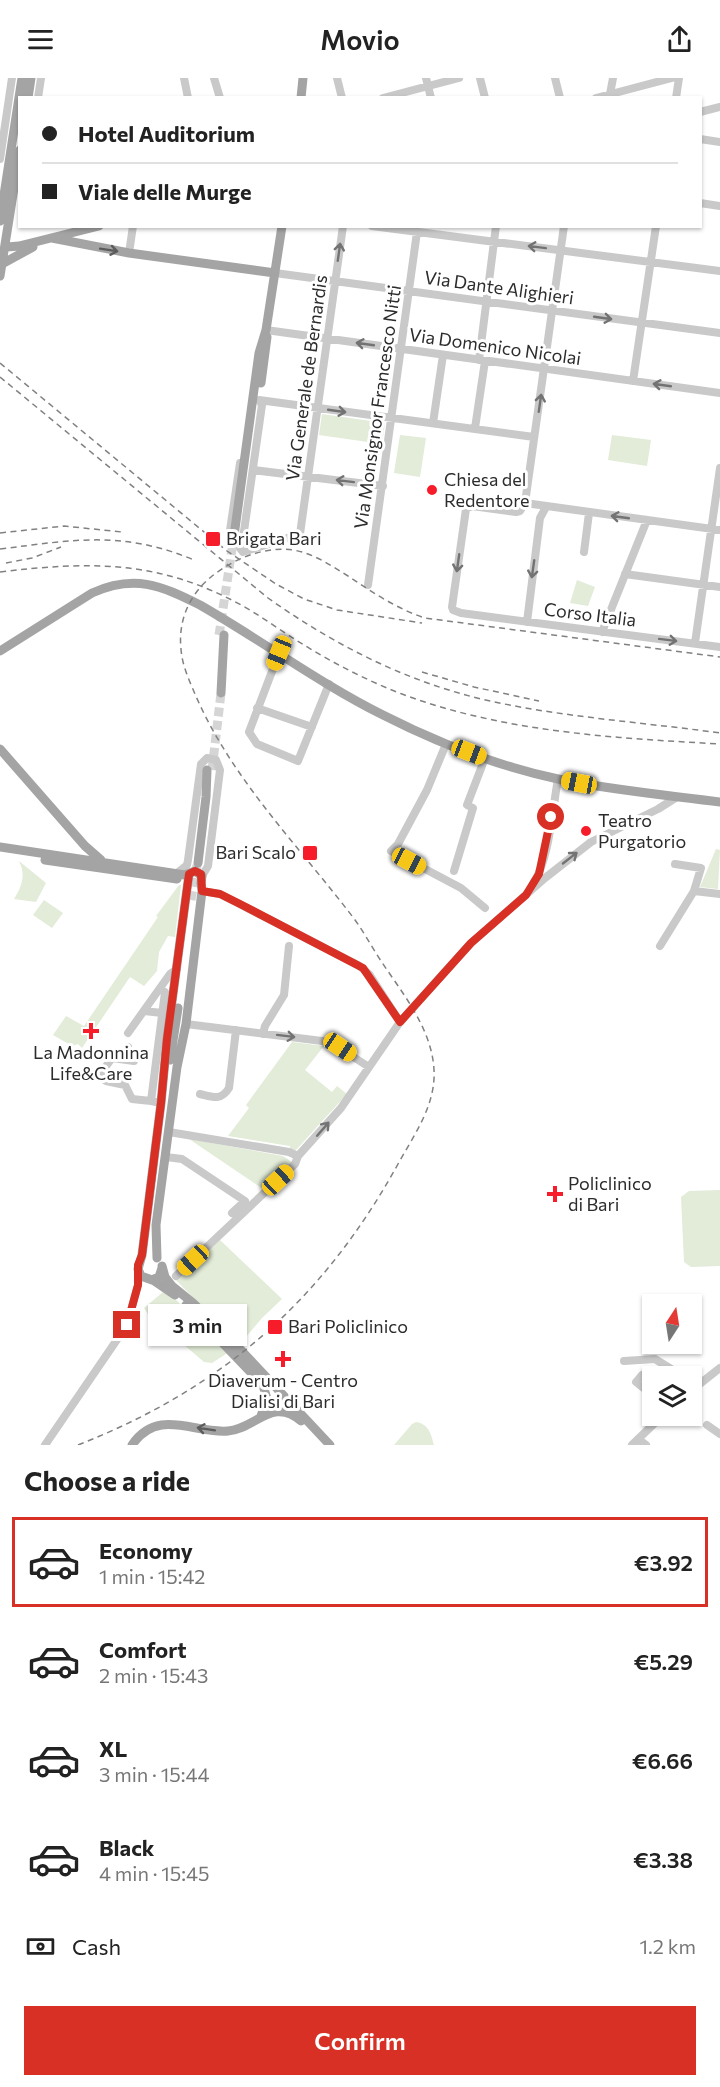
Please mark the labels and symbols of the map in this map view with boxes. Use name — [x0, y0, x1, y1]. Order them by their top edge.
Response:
one-way arrow — [528, 242, 547, 253]
one-way arrow — [334, 243, 345, 263]
one-way arrow — [99, 245, 119, 256]
street label: Via Dante Alighieri — [423, 266, 575, 308]
street label: Via Generale de Bernardis — [281, 273, 331, 482]
street label: Via Monsignor Francesco Nitti — [349, 283, 405, 530]
one-way arrow — [593, 312, 613, 323]
street label: Via Domenico Nicolai — [408, 323, 583, 369]
one-way arrow — [355, 339, 375, 350]
one-way arrow — [653, 380, 672, 391]
one-way arrow — [534, 393, 545, 413]
one-way arrow — [327, 405, 347, 416]
place label: Chiesa del Redentore — [444, 468, 530, 511]
one-way arrow — [336, 476, 356, 487]
marker: Chiesa del Redentore — [425, 483, 439, 497]
one-way arrow — [611, 511, 631, 522]
place label: Brigata Bari — [226, 527, 322, 549]
marker: Brigata Bari — [204, 530, 222, 548]
one-way arrow — [452, 553, 463, 572]
one-way arrow — [528, 559, 539, 579]
street label: Corso Italia — [543, 597, 638, 631]
car — [264, 633, 294, 673]
one-way arrow — [658, 635, 677, 646]
car — [449, 737, 489, 767]
car — [560, 771, 598, 795]
route start — [537, 803, 564, 830]
place label: Teatro Purgatorio — [598, 809, 686, 852]
marker: Teatro Purgatorio — [579, 824, 593, 838]
place label: Bari Scalo — [216, 841, 296, 863]
marker: Bari Scalo — [301, 844, 319, 862]
car — [389, 845, 429, 877]
one-way arrow — [562, 851, 578, 864]
marker: La Madonnina Life&Care — [82, 1022, 100, 1040]
car — [320, 1029, 360, 1065]
one-way arrow — [276, 1031, 295, 1042]
place label: La Madonnina Life&Care — [33, 1041, 149, 1084]
one-way arrow — [316, 1122, 330, 1137]
car — [259, 1161, 297, 1199]
place label: Policlinico di Bari — [568, 1172, 652, 1215]
marker: Policlinico di Bari — [546, 1185, 564, 1203]
car — [174, 1241, 212, 1279]
north arrow — [642, 1294, 702, 1354]
callout: 3 min — [148, 1304, 247, 1346]
route end — [113, 1311, 140, 1338]
place label: Bari Policlinico — [288, 1315, 408, 1337]
marker: Bari Policlinico — [266, 1318, 284, 1336]
marker: Diaverum - Centro Dialisi di Bari — [274, 1350, 292, 1368]
place label: Diaverum - Centro Dialisi di Bari — [208, 1369, 358, 1412]
one-way arrow — [197, 1423, 217, 1434]

